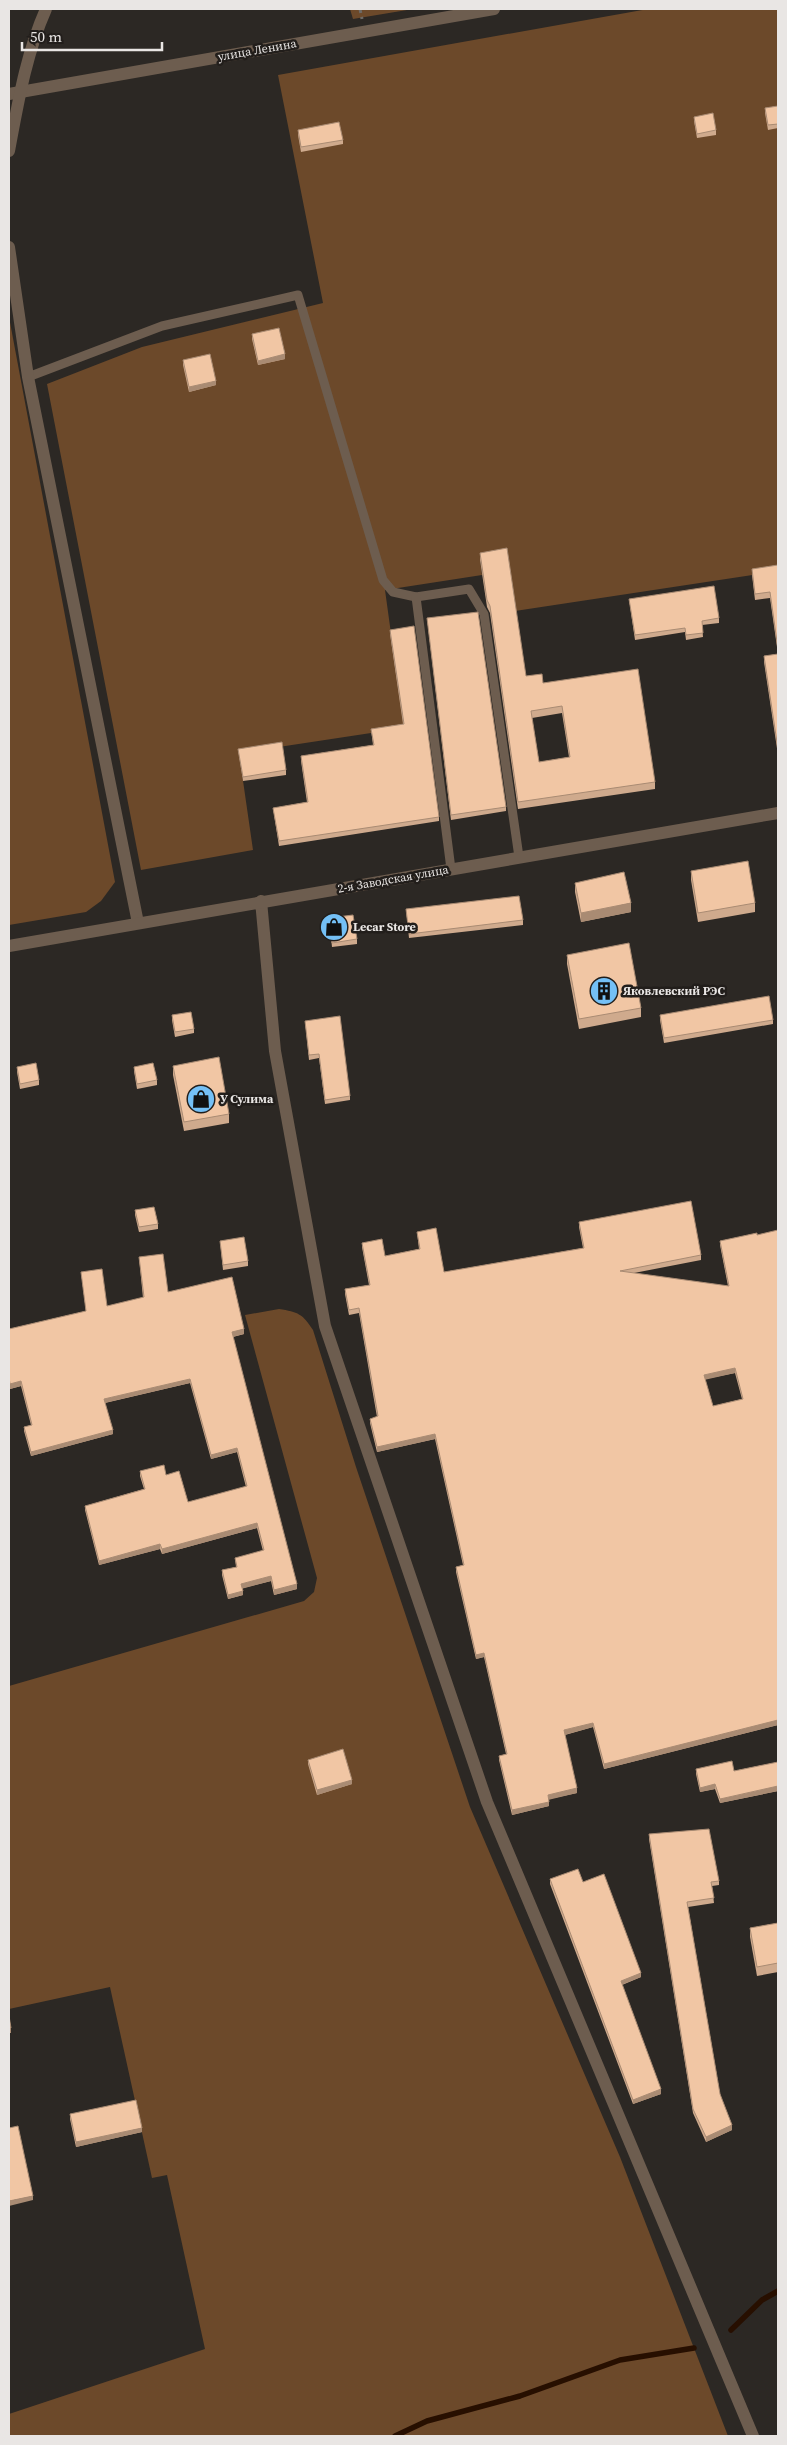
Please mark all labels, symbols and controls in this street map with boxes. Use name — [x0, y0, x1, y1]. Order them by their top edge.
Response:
scale bar — [22, 20, 162, 52]
text: 50 m — [30, 26, 62, 47]
street label: улица Ленина — [216, 35, 299, 65]
street label: 2-я Заводская улица — [336, 861, 451, 897]
shop icon: Lecar Store — [319, 912, 349, 942]
place label: Lecar Store — [353, 919, 416, 935]
building icon: Яковлевский РЭС — [589, 976, 619, 1006]
place label: Яковлевский РЭС — [623, 983, 726, 999]
shop icon: У Сулима — [186, 1084, 216, 1114]
place label: У Сулима — [220, 1091, 274, 1107]

